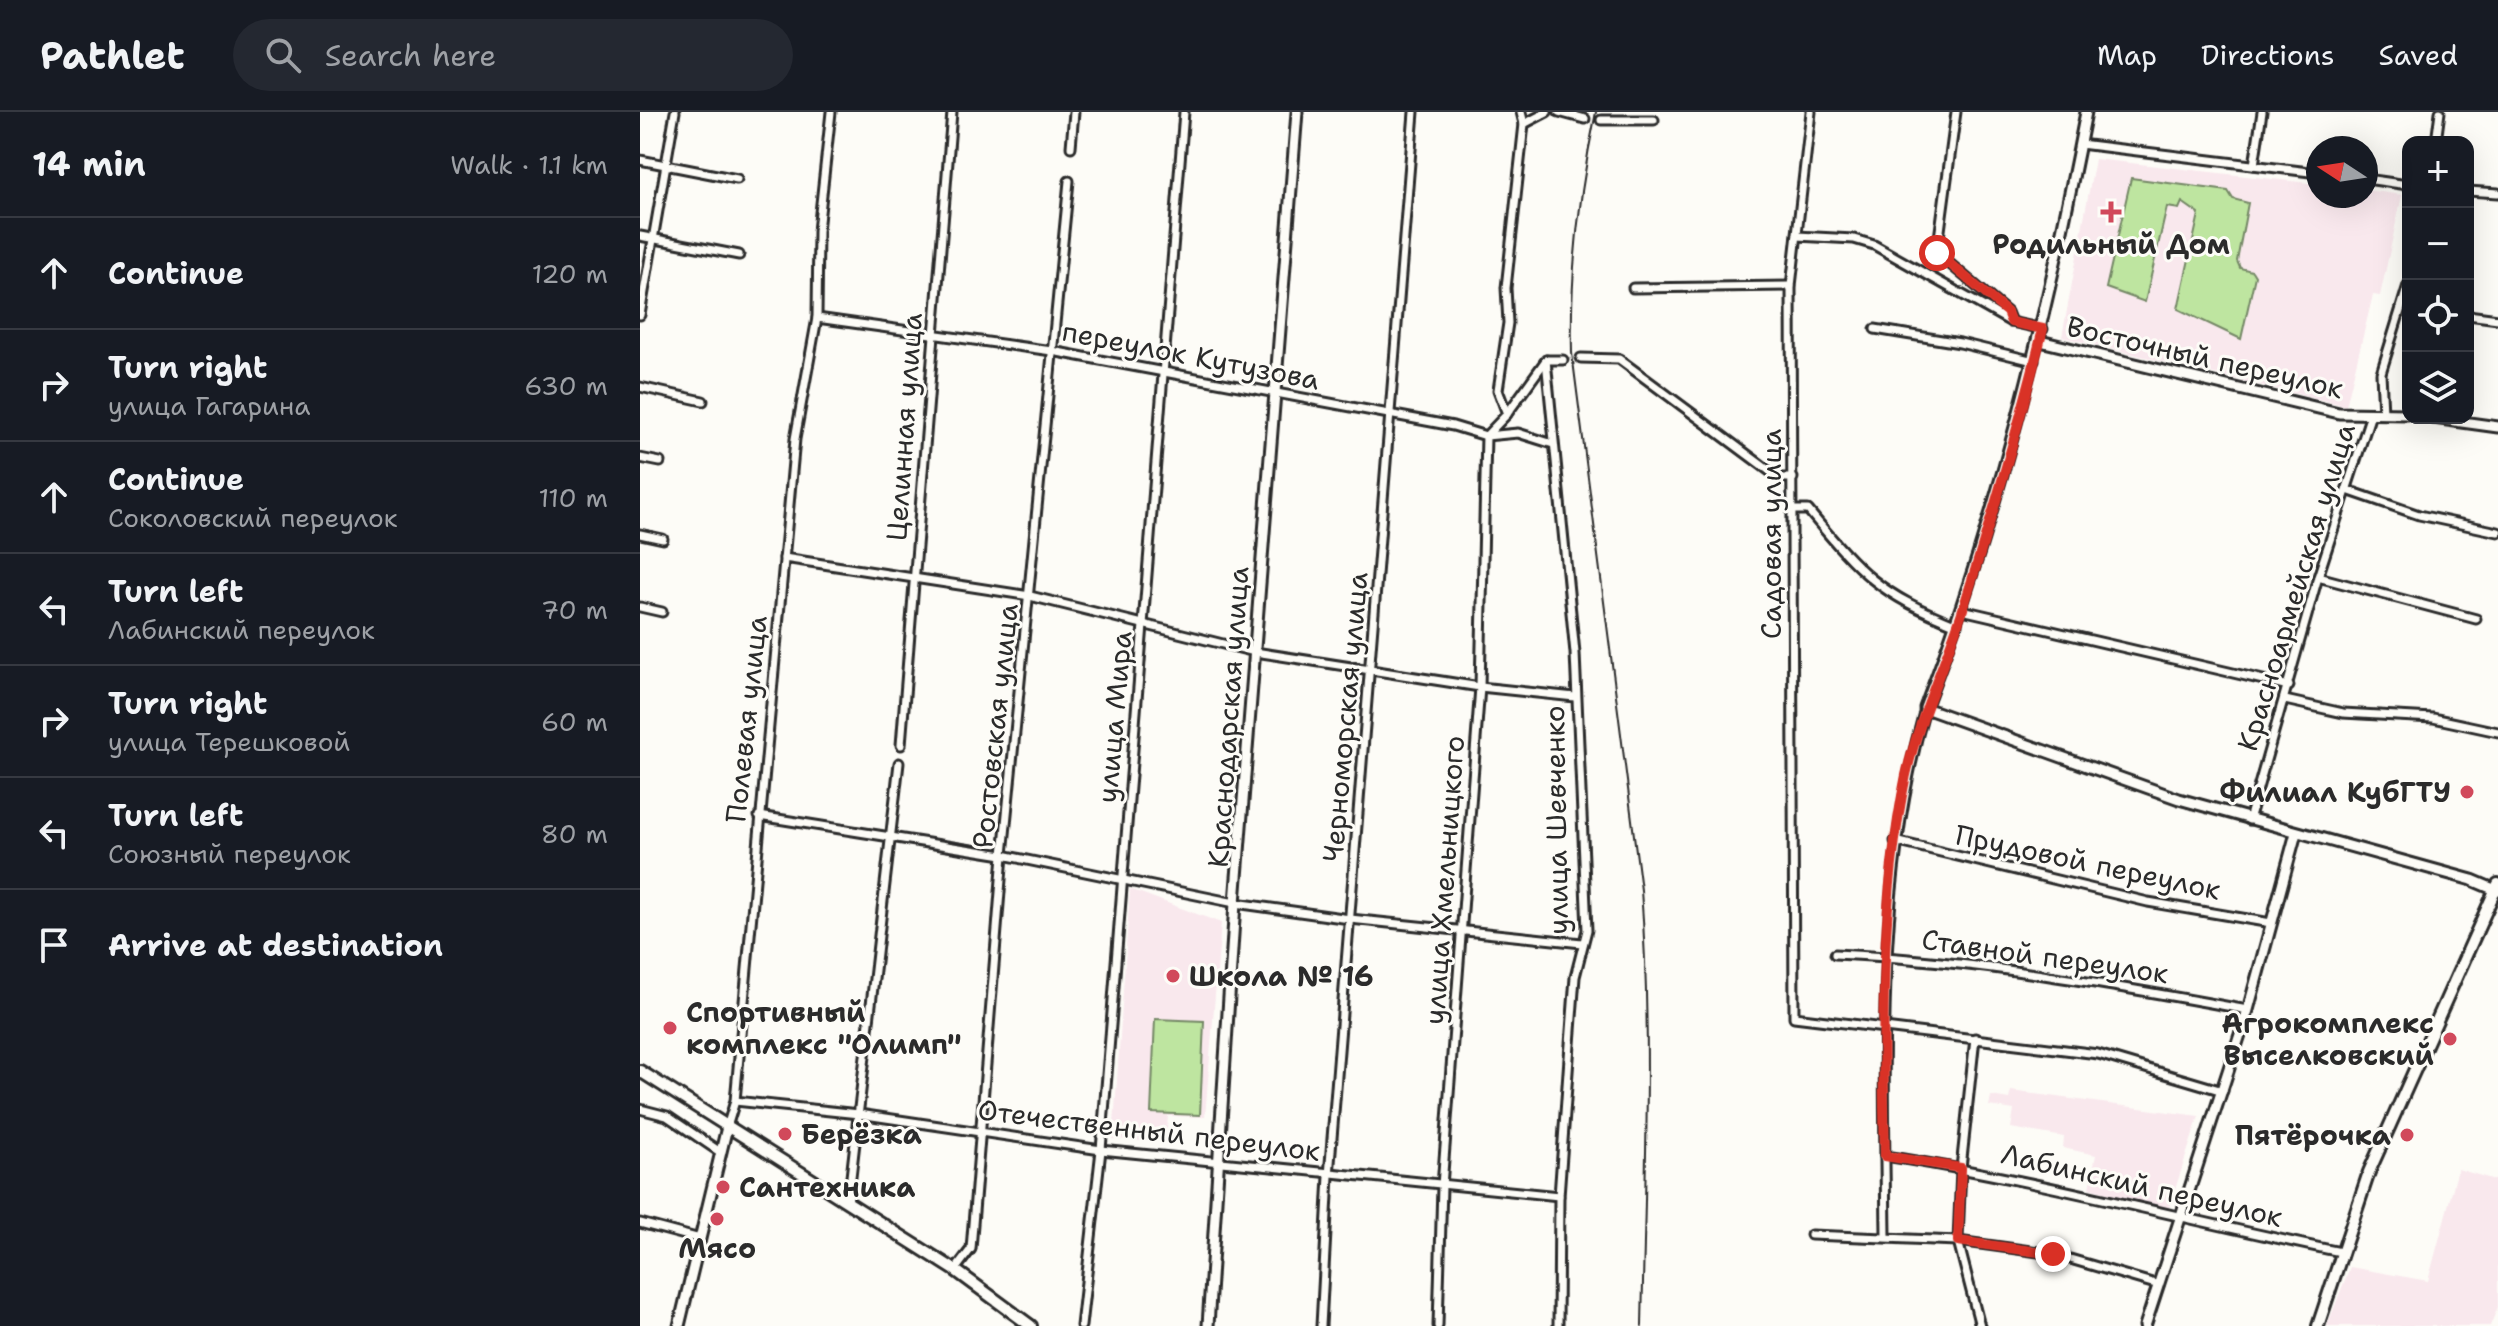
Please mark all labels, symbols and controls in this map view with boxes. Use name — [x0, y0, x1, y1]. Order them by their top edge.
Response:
search box — [233, 19, 793, 91]
text: Pathlet — [40, 30, 185, 81]
icon: search — [261, 33, 305, 77]
text: Search here — [325, 35, 496, 76]
text: Map — [2097, 36, 2157, 74]
text: Directions — [2201, 36, 2335, 74]
text: Saved — [2379, 36, 2458, 74]
north arrow — [2306, 136, 2378, 208]
map controls — [2402, 136, 2474, 424]
button: + — [2402, 136, 2474, 208]
text: 14 min — [32, 141, 146, 187]
text: Walk · 1.1 km — [450, 147, 608, 182]
marker: Родильный Дом — [2100, 201, 2122, 223]
button: − — [2402, 208, 2474, 280]
place label: Родильный Дом — [1992, 225, 2230, 263]
route start — [1919, 235, 1955, 271]
icon: ahead — [32, 251, 76, 295]
text: Continue — [108, 253, 244, 294]
text: 120 m — [532, 256, 608, 291]
button: locate — [2402, 280, 2474, 352]
street label: Восточный переулок — [2063, 307, 2347, 407]
street label: переулок Кутузова — [1059, 311, 1323, 399]
street label: Целинная улица — [877, 312, 931, 542]
text: Turn right — [108, 347, 267, 388]
button: layers — [2402, 352, 2474, 424]
icon: right — [32, 363, 76, 407]
text: 630 m — [524, 368, 608, 403]
text: улица Гагарина — [108, 388, 310, 423]
street label: Красноармейская улица — [2228, 419, 2364, 755]
street label: Садовая улица — [1752, 429, 1790, 639]
text: Continue — [108, 459, 244, 500]
icon: ahead — [32, 475, 76, 519]
text: 110 m — [538, 480, 608, 515]
text: Соколовский переулок — [108, 500, 398, 535]
street label: Краснодарская улица — [1199, 565, 1257, 869]
street label: Черноморская улица — [1313, 570, 1377, 864]
text: Turn left — [108, 571, 243, 612]
icon: left — [32, 587, 76, 631]
text: 70 m — [541, 592, 608, 627]
street label: Ростовская улица — [963, 602, 1027, 850]
text: Лабинский переулок — [108, 612, 375, 647]
street label: Полевая улица — [716, 614, 776, 824]
street label: улица Мира — [1088, 629, 1140, 805]
text: Turn right — [108, 683, 267, 724]
icon: right — [32, 699, 76, 743]
text: 60 m — [541, 704, 608, 739]
street label: улица Шевченко — [1535, 705, 1577, 935]
text: улица Терешковой — [108, 724, 350, 759]
street label: улица Хмельницкого — [1415, 734, 1473, 1026]
place label: Филиал КубГТУ — [2220, 773, 2451, 811]
marker: Филиал КубГТУ — [2458, 783, 2476, 801]
text: Turn left — [108, 795, 243, 836]
icon: left — [32, 811, 76, 855]
street label: Прудовой переулок — [1952, 815, 2224, 909]
text: 80 m — [541, 816, 608, 851]
text: Союзный переулок — [108, 836, 351, 871]
street label: Ставной переулок — [1919, 920, 2171, 992]
icon: arrive — [32, 923, 76, 967]
text: Arrive at destination — [108, 925, 443, 966]
place label: Школа № 16 — [1189, 957, 1374, 995]
marker: Школа № 16 — [1164, 967, 1182, 985]
place label: Спортивный комплекс "Олимп" — [686, 993, 962, 1063]
place label: Агрокомплекс Выселковский — [2221, 1004, 2434, 1074]
marker: Спортивный комплекс "Олимп" — [661, 1019, 679, 1037]
marker: Агрокомплекс Выселковский — [2441, 1030, 2459, 1048]
street label: Отечественный переулок — [976, 1090, 1322, 1170]
place label: Берёзка — [801, 1115, 922, 1153]
place label: Пятёрочка — [2235, 1116, 2391, 1154]
marker: Берёзка — [776, 1125, 794, 1143]
marker: Пятёрочка — [2398, 1126, 2416, 1144]
street label: Лабинский переулок — [1998, 1134, 2286, 1236]
place label: Сантехника — [739, 1168, 915, 1206]
marker: Сантехника — [714, 1178, 732, 1196]
marker: Мясо — [708, 1210, 726, 1228]
place label: Мясо — [678, 1229, 756, 1267]
route end — [2035, 1236, 2071, 1272]

